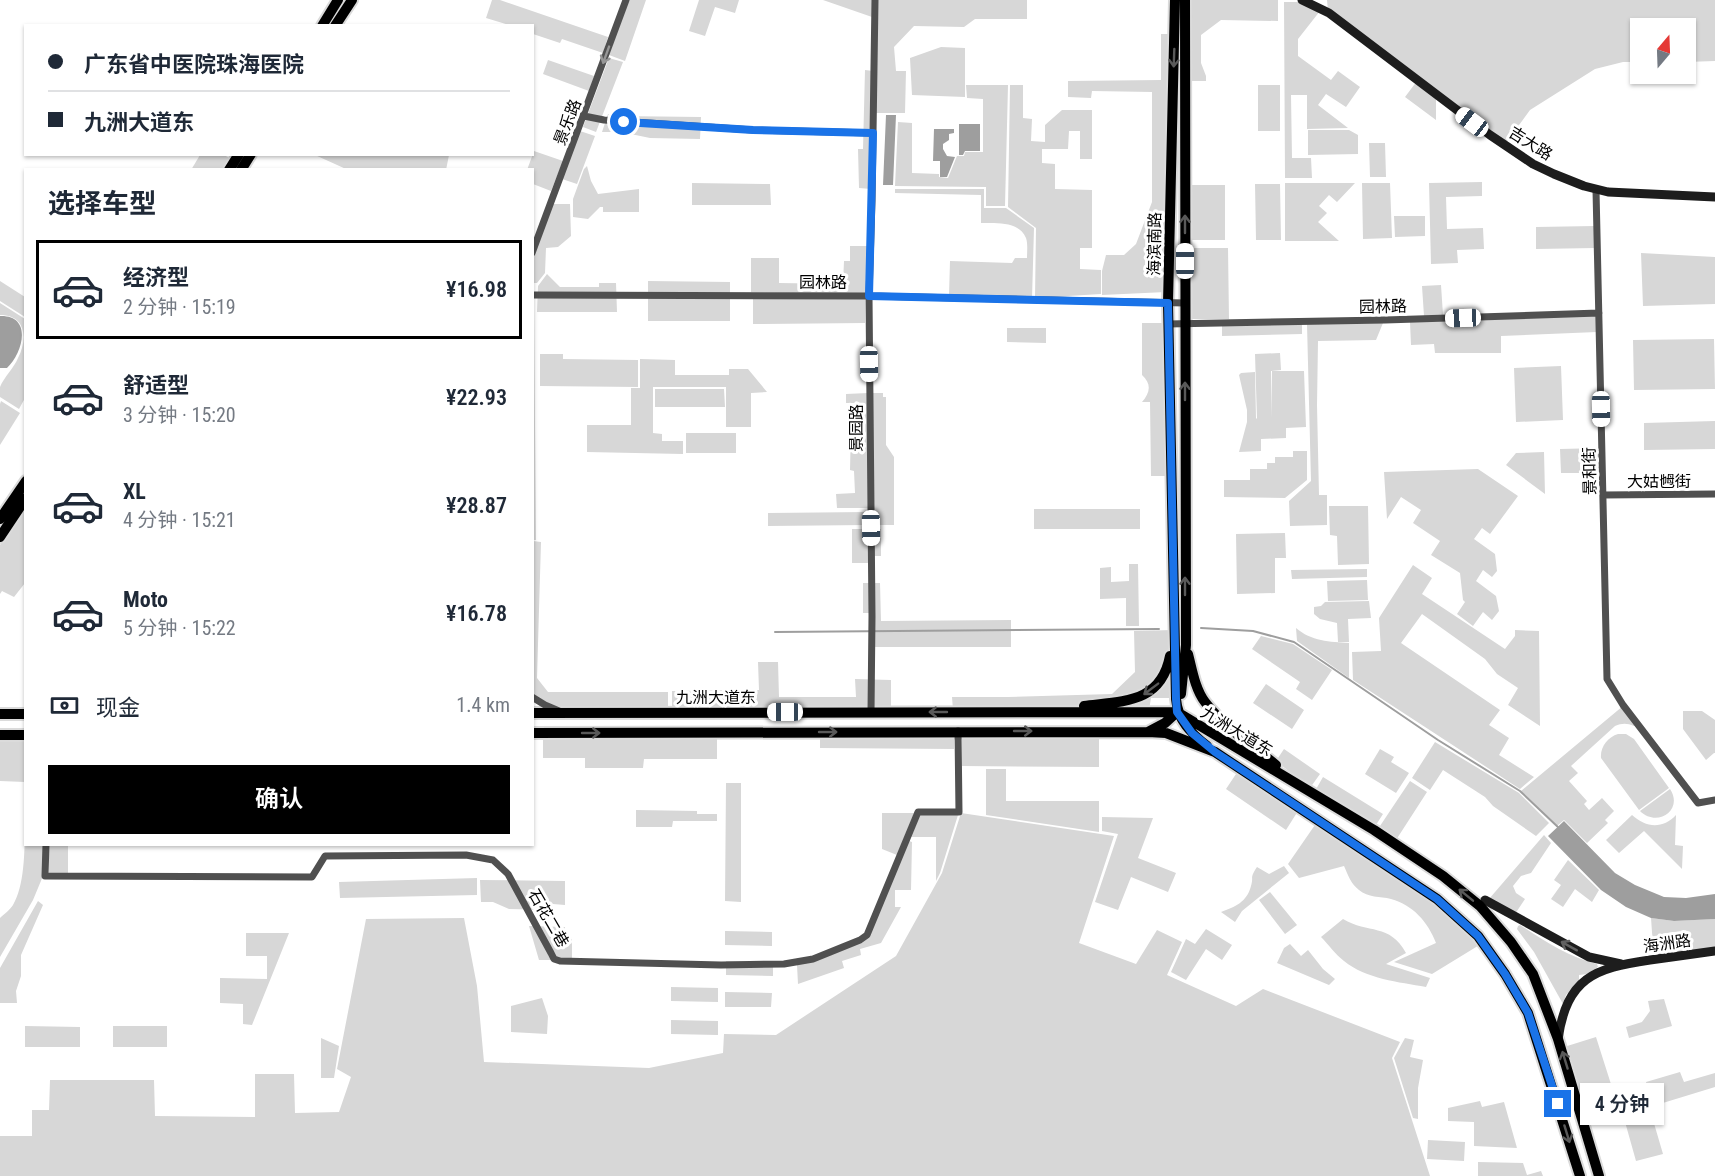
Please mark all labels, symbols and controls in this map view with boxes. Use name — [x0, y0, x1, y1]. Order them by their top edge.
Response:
north arrow — [1630, 18, 1696, 84]
map controls — [1630, 18, 1696, 84]
one-way arrow — [600, 45, 611, 64]
one-way arrow — [1168, 48, 1179, 68]
text: 广东省中医院珠海医院 — [84, 52, 304, 77]
street label: 景乐路 — [550, 96, 585, 148]
car — [1452, 104, 1492, 140]
route start — [610, 108, 637, 135]
text: 九洲大道东 — [84, 110, 194, 135]
street label: 吉大路 — [1505, 123, 1556, 164]
text: 选择车型 — [48, 188, 156, 220]
street label: 海滨南路 — [1144, 212, 1165, 276]
one-way arrow — [1179, 214, 1191, 234]
car — [1176, 243, 1194, 279]
icon: car — [51, 263, 105, 317]
text: 经济型 — [123, 265, 189, 290]
street label: 园林路 — [799, 273, 847, 292]
text: ¥16.98 — [446, 277, 507, 302]
text: 2 分钟 · 15:19 — [123, 295, 236, 319]
street label: 园林路 — [1359, 297, 1407, 316]
car — [1445, 308, 1481, 328]
car — [860, 346, 878, 382]
icon: car — [51, 371, 105, 425]
text: 舒适型 — [123, 373, 189, 398]
one-way arrow — [1179, 382, 1191, 402]
text: ¥22.93 — [446, 385, 507, 410]
car — [1592, 391, 1610, 427]
text: 3 分钟 · 15:20 — [123, 403, 236, 427]
street label: 景园路 — [847, 404, 866, 452]
street label: 景和街 — [1580, 447, 1599, 495]
street label: 大姑乸街 — [1627, 472, 1691, 491]
icon: car — [51, 479, 105, 533]
text: XL — [123, 479, 146, 504]
text: ¥28.87 — [446, 493, 507, 518]
text: 4 分钟 · 15:21 — [123, 508, 236, 532]
car — [862, 510, 880, 546]
one-way arrow — [1179, 577, 1191, 597]
icon: car — [51, 587, 105, 641]
text: Moto — [123, 587, 168, 612]
text: ¥16.78 — [446, 601, 507, 626]
text: 5 分钟 · 15:22 — [123, 616, 236, 640]
one-way arrow — [1143, 682, 1159, 695]
street label: 九洲大道东 — [676, 688, 756, 707]
icon: cash — [48, 689, 81, 722]
text: 1.4 km — [456, 693, 510, 717]
text: 现金 — [96, 695, 140, 720]
car — [767, 703, 803, 721]
street label: 九洲大道东 — [1198, 703, 1276, 760]
one-way arrow — [928, 706, 948, 718]
one-way arrow — [1012, 725, 1032, 737]
one-way arrow — [817, 726, 837, 738]
one-way arrow — [580, 727, 600, 738]
button: 确认 — [48, 765, 510, 834]
street label: 石花二巷 — [524, 886, 573, 951]
one-way arrow — [1459, 889, 1475, 902]
street label: 海洲路 — [1642, 931, 1692, 956]
one-way arrow — [1560, 940, 1578, 951]
one-way arrow — [1559, 1050, 1570, 1069]
callout: 4 分钟 — [1579, 1083, 1663, 1125]
route end — [1544, 1090, 1571, 1117]
text: 4 分钟 — [1595, 1092, 1649, 1116]
one-way arrow — [1562, 1124, 1573, 1143]

